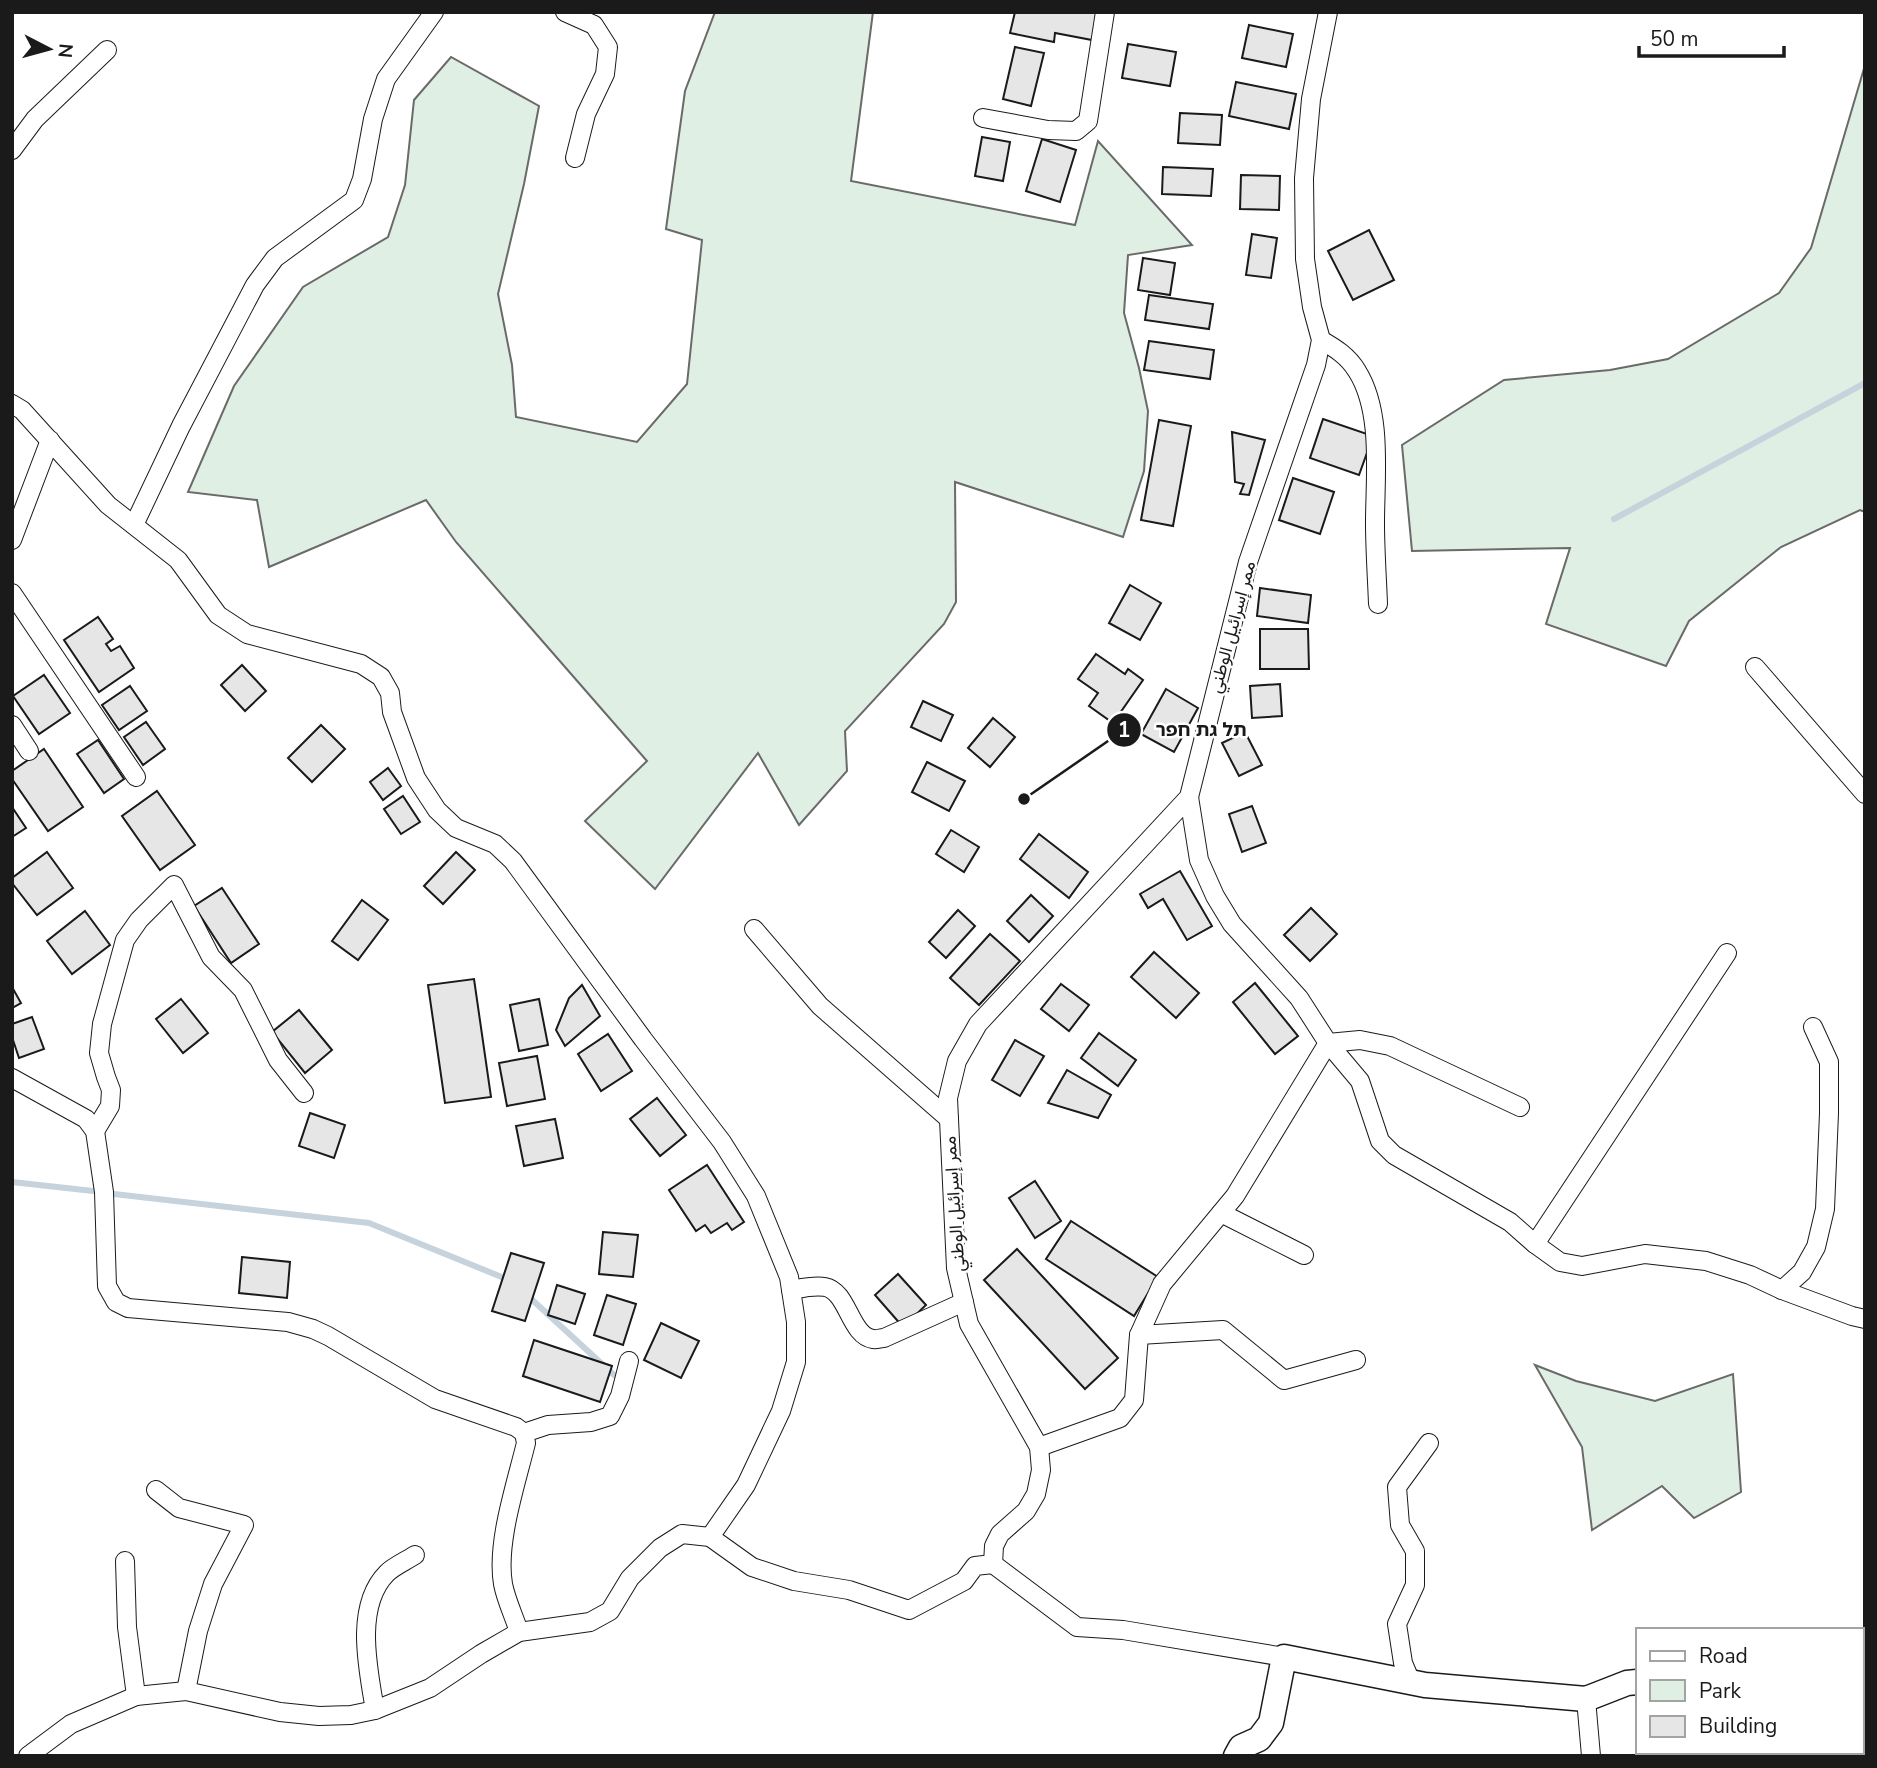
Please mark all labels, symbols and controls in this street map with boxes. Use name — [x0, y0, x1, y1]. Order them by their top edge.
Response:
north arrow — [14, 14, 84, 84]
scale bar — [1639, 14, 1784, 58]
text: 50 m — [1650, 25, 1699, 53]
text: N — [51, 42, 79, 59]
street label: ممر إسرائيل الوطني — [1203, 558, 1264, 697]
callout: תל גת חפר — [1106, 710, 1260, 750]
text: 1 — [1118, 716, 1130, 744]
text: תל גת חפר — [1155, 717, 1247, 743]
street label: ممر إسرائيل الوطني — [937, 1135, 974, 1273]
legend — [1636, 1628, 1863, 1754]
text: Road — [1699, 1642, 1748, 1670]
text: Park — [1699, 1677, 1741, 1705]
text: Building — [1699, 1712, 1777, 1740]

